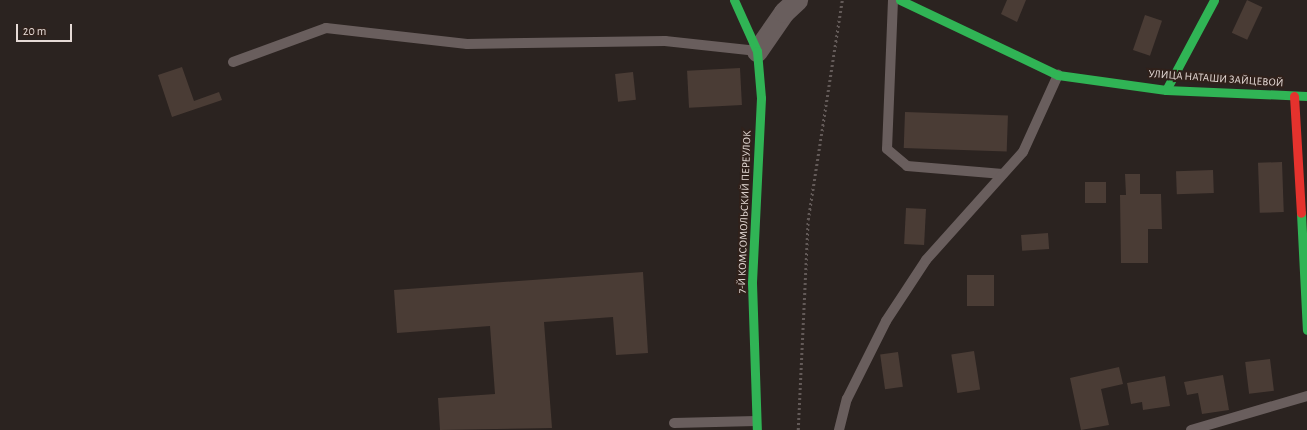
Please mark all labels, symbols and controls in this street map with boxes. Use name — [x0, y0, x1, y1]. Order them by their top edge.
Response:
scale bar — [18, 16, 74, 42]
text: 20 m — [23, 25, 46, 37]
street label: УЛИЦА НАТАШИ ЗАЙЦЕВОЙ — [1148, 68, 1284, 90]
street label: 7-Й КОМСОМОЛЬСКИЙ ПЕРЕУЛОК — [736, 130, 754, 294]

